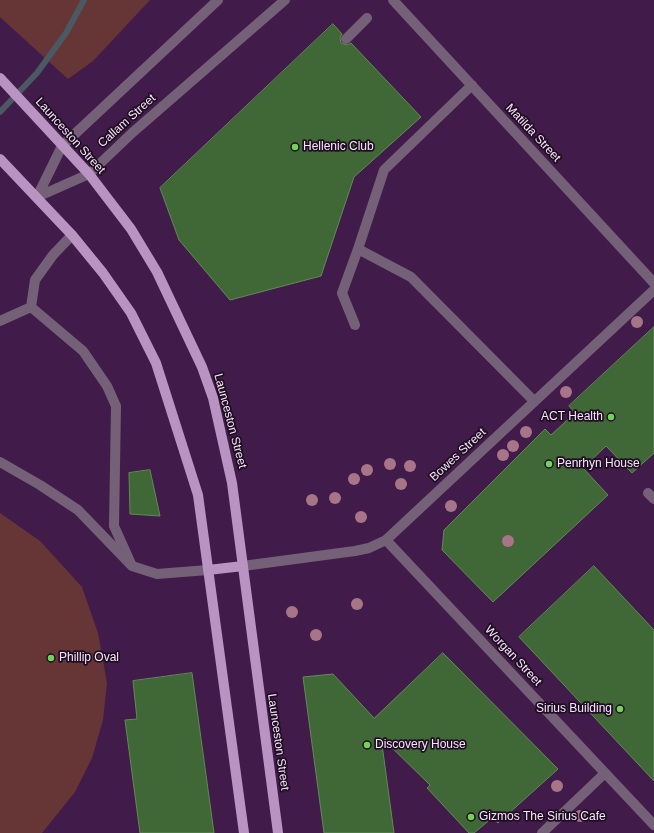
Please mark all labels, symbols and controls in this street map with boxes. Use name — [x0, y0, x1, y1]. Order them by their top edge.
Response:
street label: Callam Street — [95, 91, 159, 151]
street label: Launceston Street — [32, 95, 108, 177]
street label: Matilda Street — [502, 101, 564, 165]
place label: Hellenic Club — [303, 140, 374, 154]
marker: Hellenic Club — [290, 142, 300, 152]
street label: Launceston Street — [210, 372, 250, 470]
place label: ACT Health — [541, 410, 603, 424]
marker: ACT Health — [606, 412, 616, 422]
street label: Bowes Street — [427, 425, 489, 485]
place label: Penrhyn House — [557, 457, 640, 471]
marker: Penrhyn House — [544, 459, 554, 469]
street label: Worgan Street — [481, 623, 545, 689]
place label: Phillip Oval — [59, 651, 119, 665]
marker: Phillip Oval — [46, 653, 56, 663]
street label: Launceston Street — [264, 693, 292, 791]
place label: Sirius Building — [536, 702, 612, 716]
marker: Sirius Building — [615, 704, 625, 714]
place label: Discovery House — [375, 738, 466, 752]
marker: Discovery House — [362, 740, 372, 750]
place label: Gizmos The Sirius Cafe — [479, 810, 606, 824]
marker: Gizmos The Sirius Cafe — [466, 812, 476, 822]

